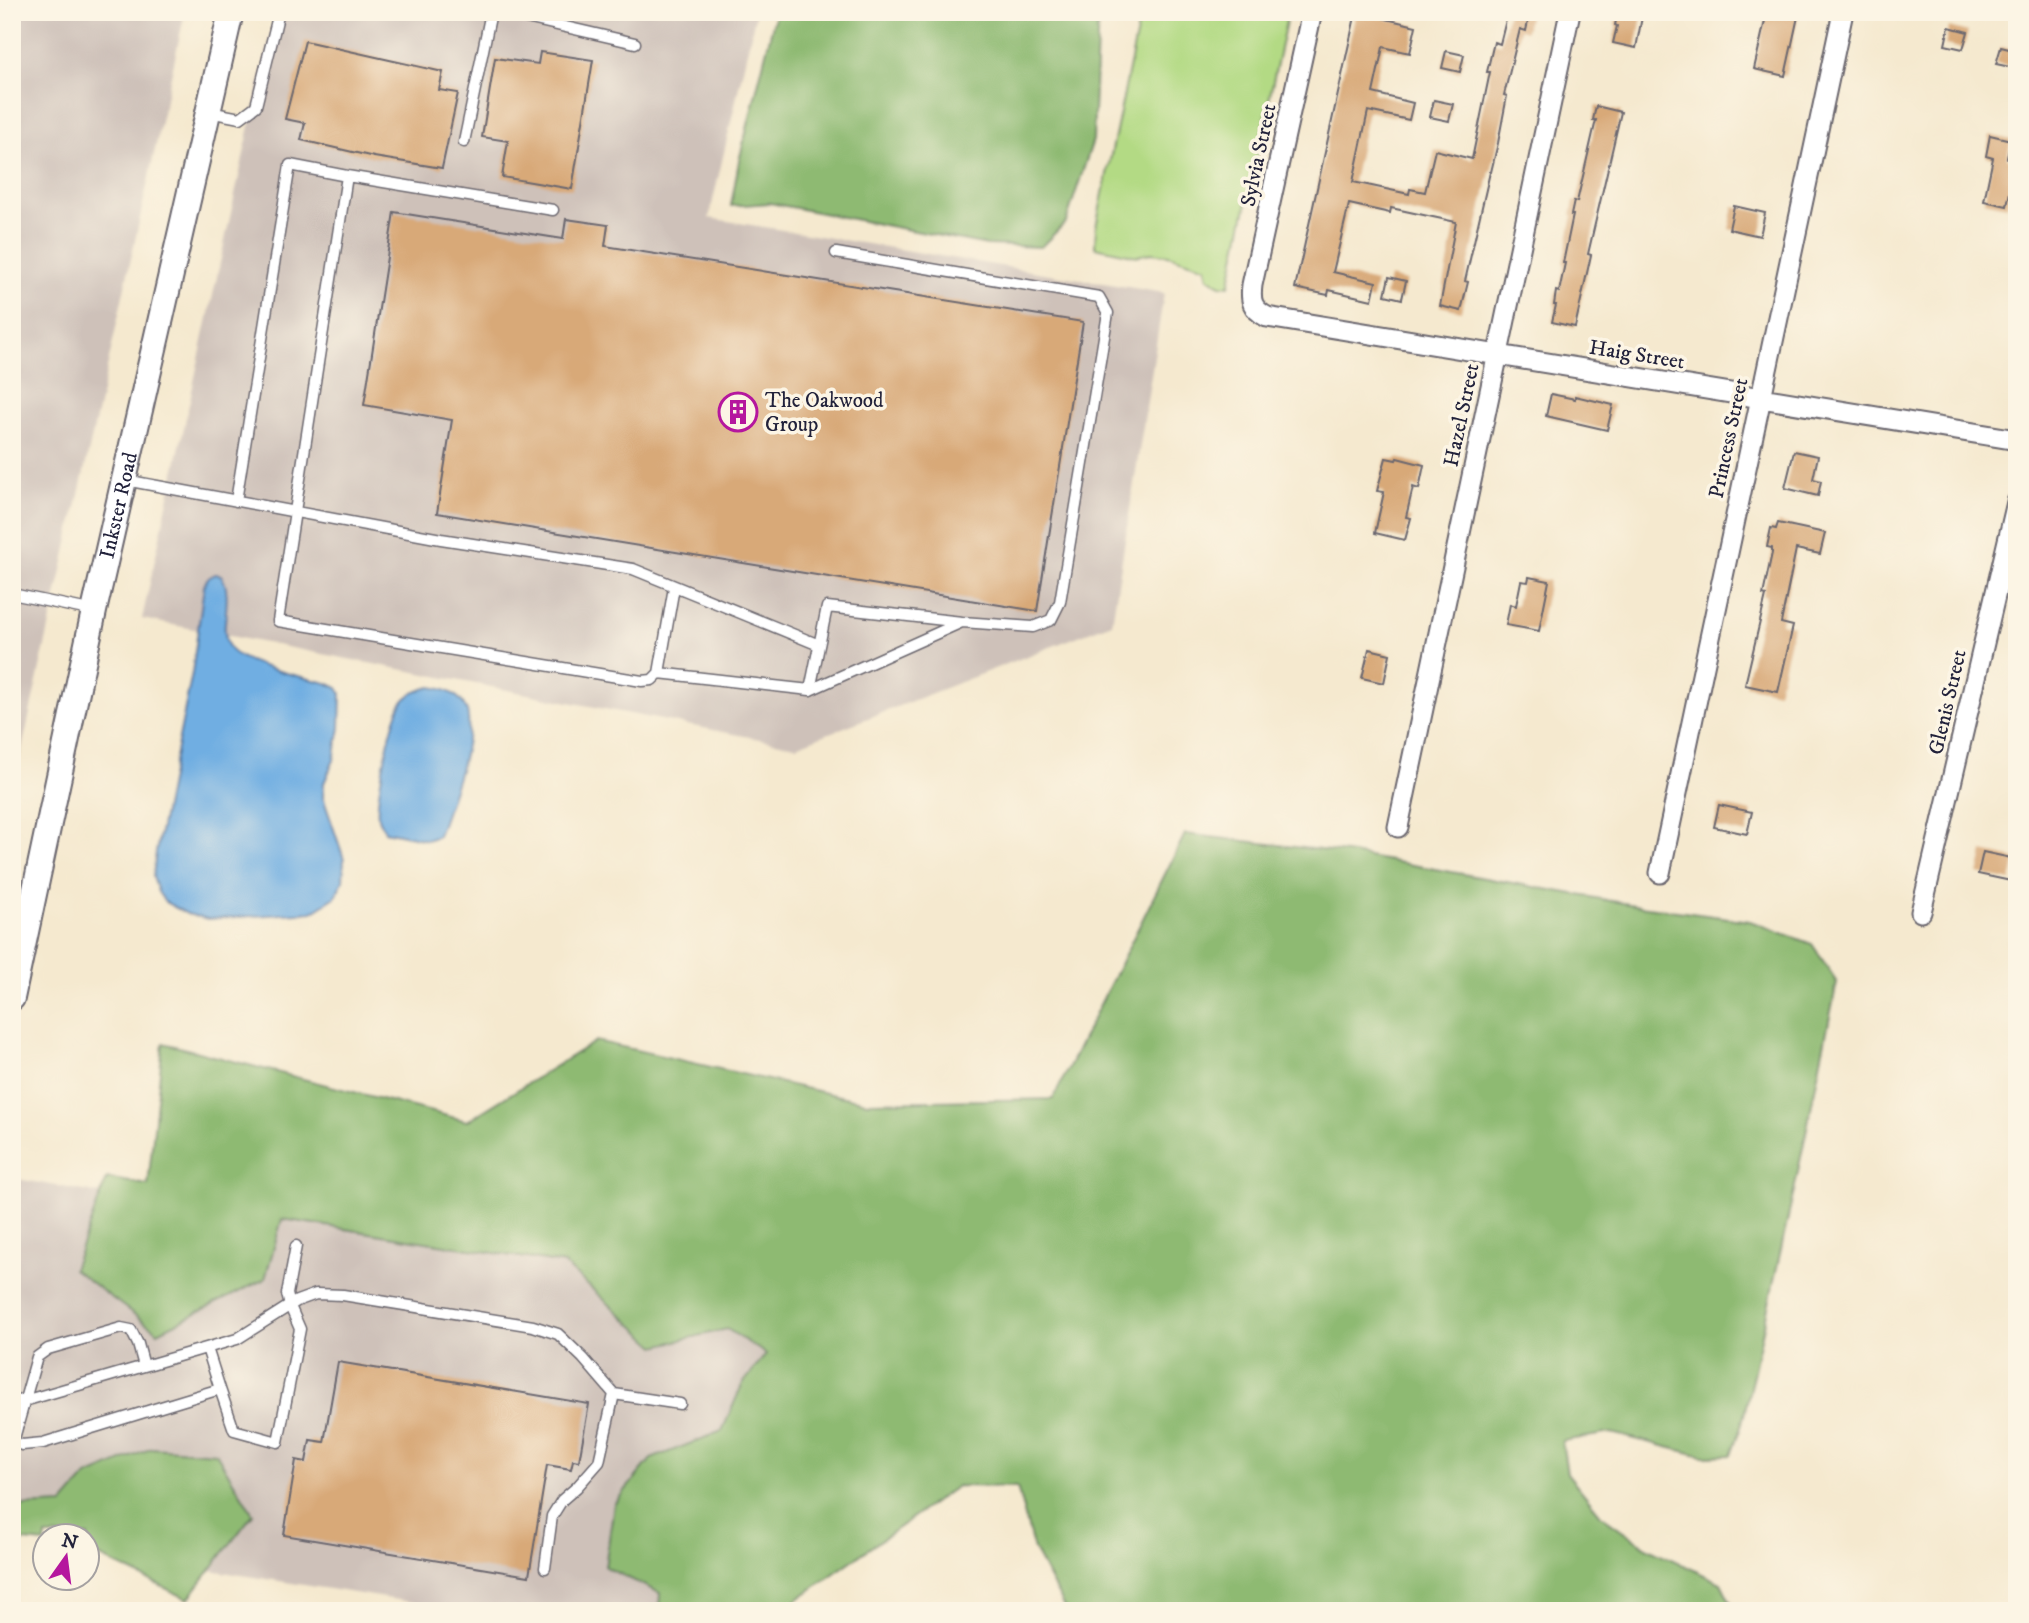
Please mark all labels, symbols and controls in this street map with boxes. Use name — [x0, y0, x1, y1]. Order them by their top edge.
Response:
street label: Sylvia Street — [1235, 101, 1283, 209]
street label: Haig Street — [1587, 335, 1687, 375]
street label: Hazel Street — [1438, 361, 1486, 469]
street label: Princess Street — [1704, 375, 1754, 501]
place label: The Oakwood Group — [765, 388, 884, 438]
building icon: The Oakwood Group — [717, 391, 759, 433]
street label: Inkster Road — [94, 449, 144, 561]
street label: Glenis Street — [1923, 647, 1973, 757]
north arrow — [32, 1522, 102, 1592]
text: N — [59, 1529, 80, 1555]

